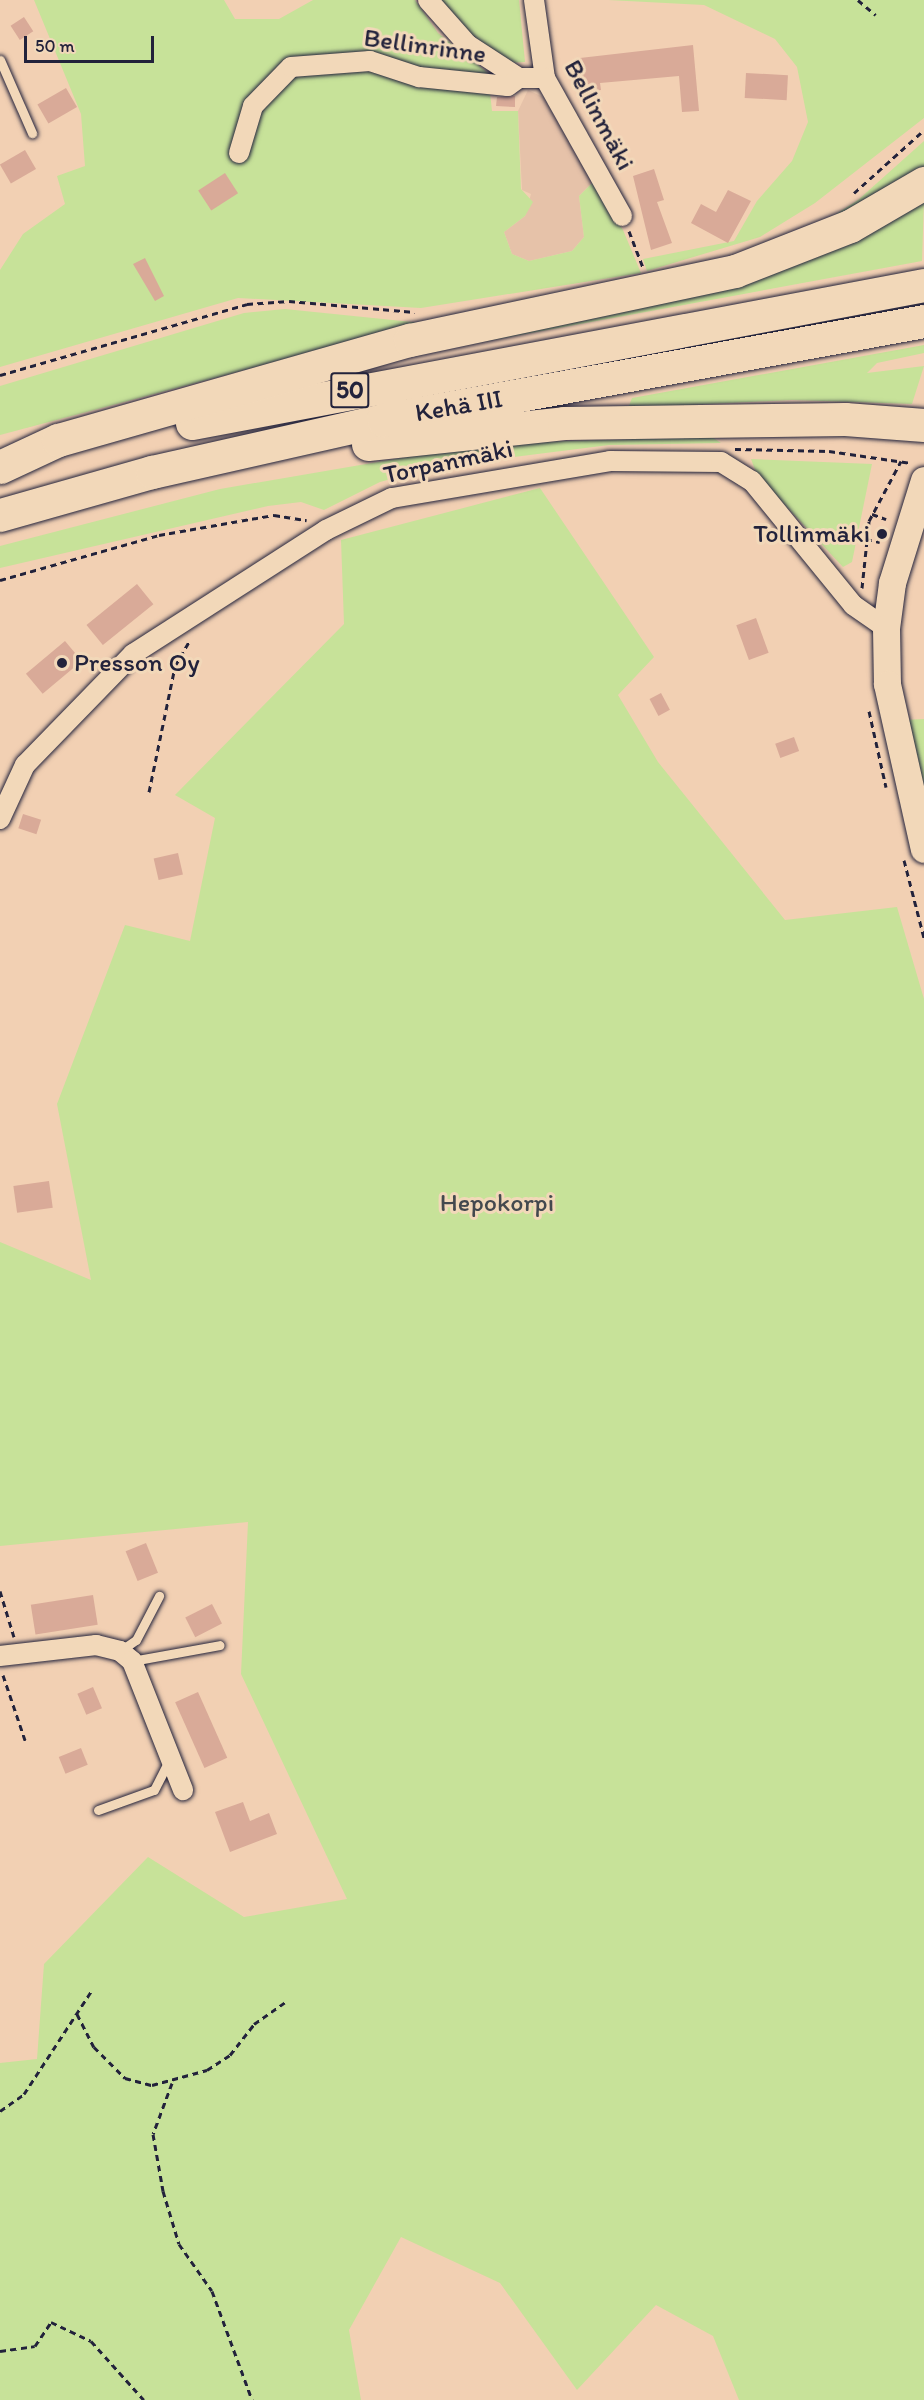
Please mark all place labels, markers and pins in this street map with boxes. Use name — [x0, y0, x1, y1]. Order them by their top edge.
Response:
place label: Tollinmäki — [753, 518, 870, 550]
marker: Tollinmäki — [875, 527, 889, 541]
place label: Presson Oy — [74, 647, 199, 679]
marker: Presson Oy — [55, 656, 69, 670]

